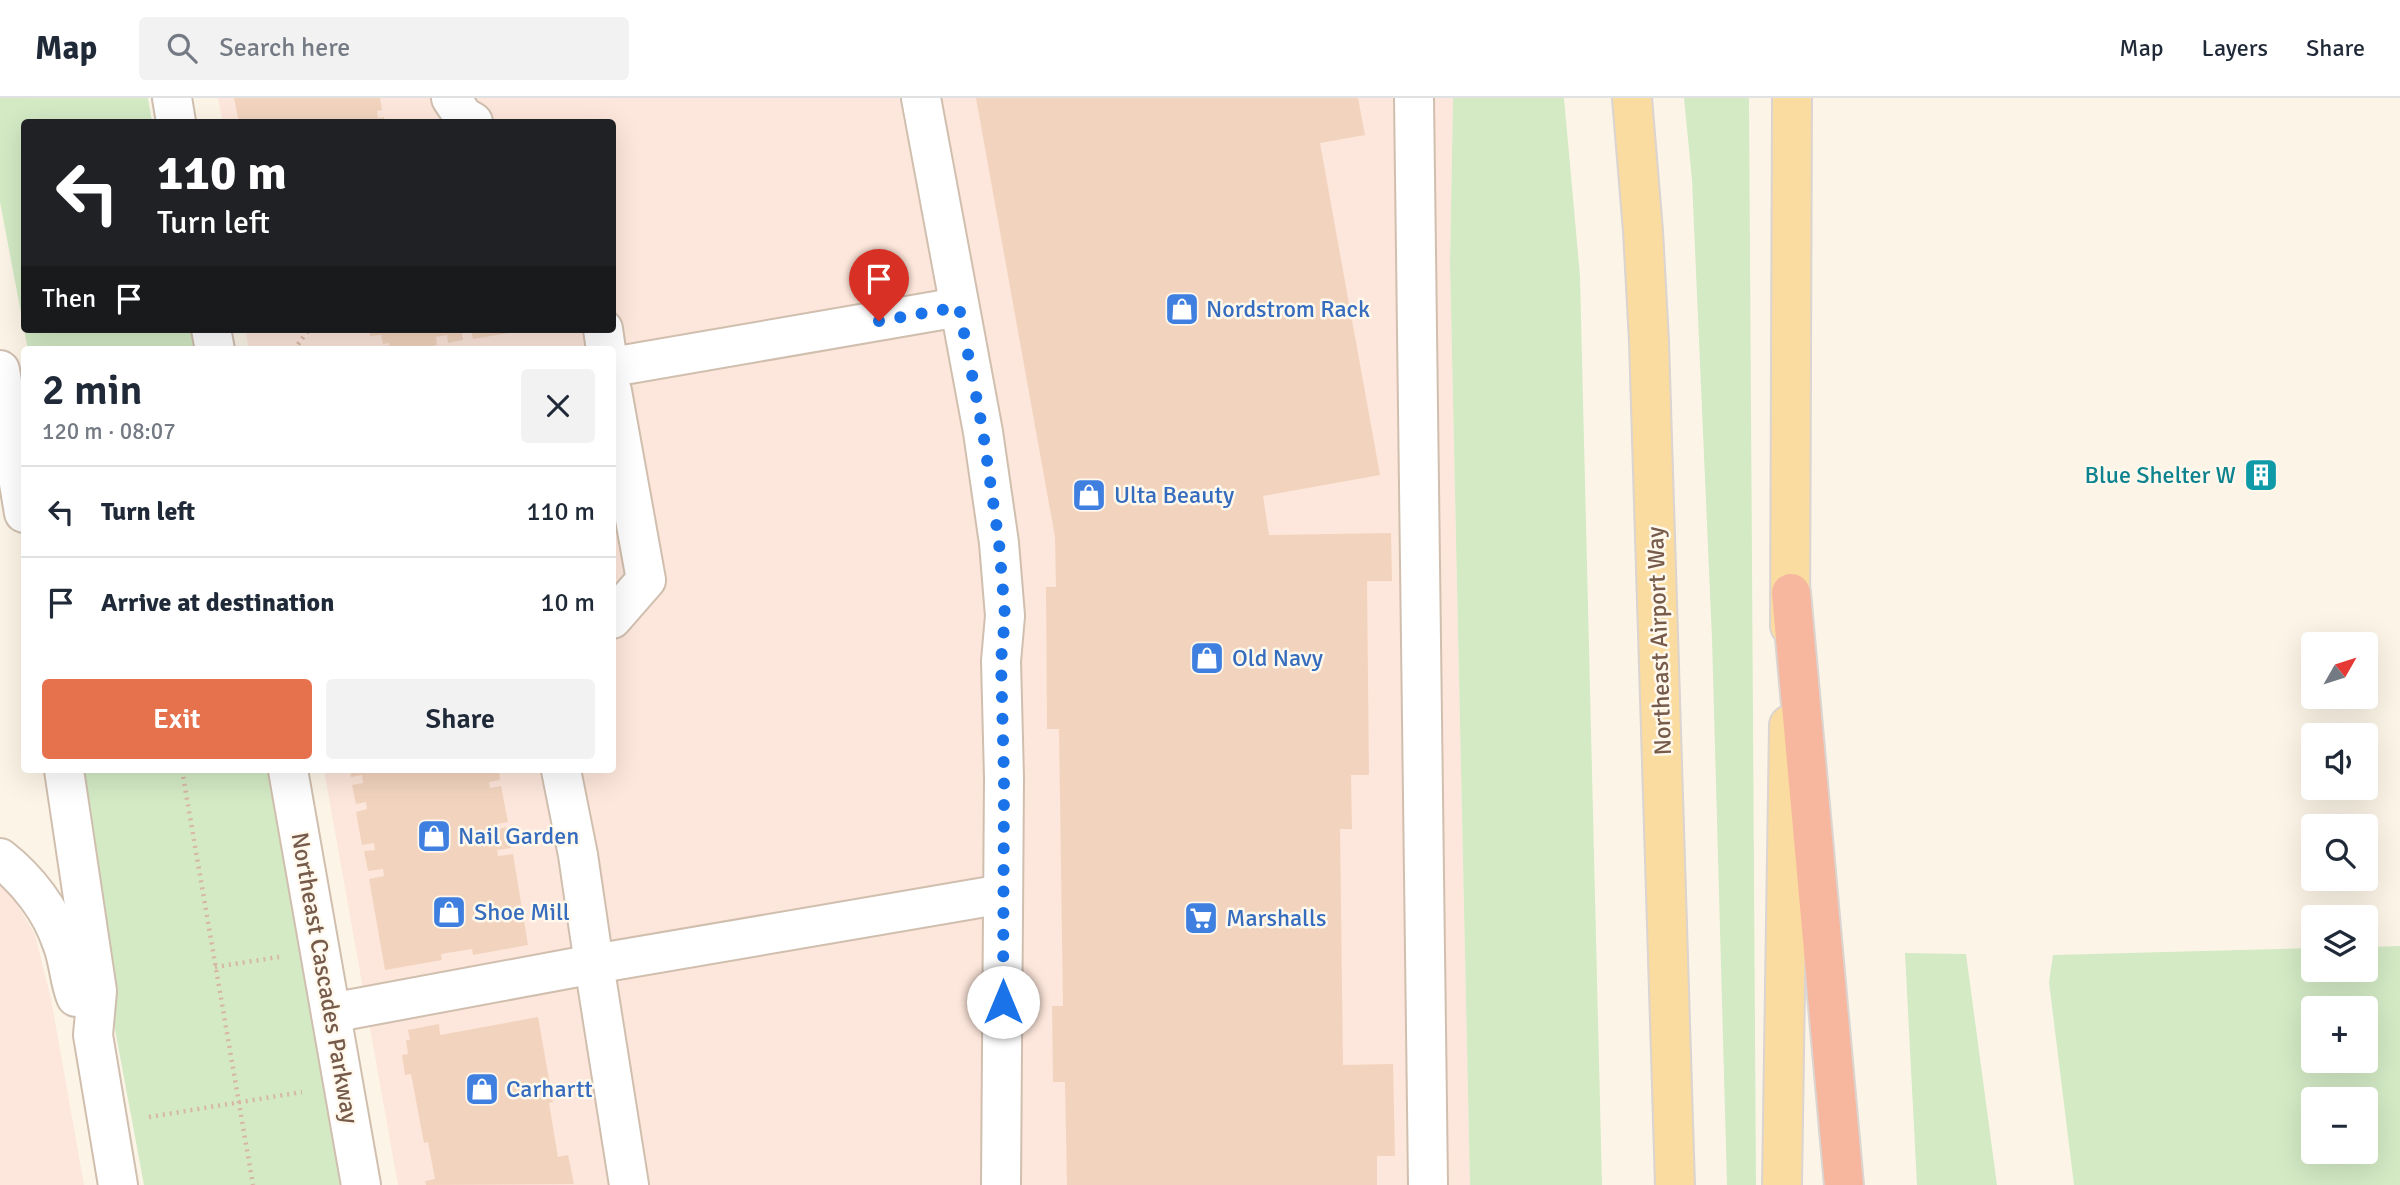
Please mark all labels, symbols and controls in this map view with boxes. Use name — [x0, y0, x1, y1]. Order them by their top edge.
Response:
search box — [139, 17, 629, 80]
text: Map — [35, 28, 97, 69]
icon: search — [163, 29, 201, 67]
text: Search here — [219, 32, 350, 64]
text: Map — [2119, 33, 2164, 63]
text: Layers — [2202, 33, 2268, 63]
text: Share — [2306, 33, 2365, 63]
text: 110 m — [157, 143, 287, 203]
icon: left — [42, 147, 133, 238]
text: Turn left — [157, 203, 270, 242]
pin — [849, 249, 909, 321]
icon: arrive — [860, 260, 898, 298]
icon: arrive — [110, 280, 148, 318]
text: Then — [42, 283, 96, 315]
shop icon: Nordstrom Rack — [1163, 290, 1201, 328]
place label: Nordstrom Rack — [1206, 294, 1370, 324]
text: 2 min — [42, 365, 143, 416]
button: close — [521, 369, 595, 443]
text: 120 m · 08:07 — [42, 417, 176, 446]
building icon: Blue Shelter W — [2242, 456, 2280, 494]
place label: Blue Shelter W — [2085, 460, 2236, 490]
shop icon: Ulta Beauty — [1070, 476, 1108, 514]
place label: Ulta Beauty — [1114, 480, 1234, 510]
icon: left — [42, 493, 80, 531]
text: Turn left — [101, 496, 195, 528]
text: 110 m — [526, 496, 595, 528]
street label: Northeast Airport Way — [1640, 526, 1678, 756]
icon: arrive — [42, 584, 80, 622]
text: Arrive at destination — [101, 587, 334, 619]
text: 10 m — [540, 587, 595, 619]
north arrow — [2301, 632, 2378, 709]
map controls — [2301, 632, 2378, 1164]
shop icon: Old Navy — [1188, 639, 1226, 677]
place label: Old Navy — [1232, 643, 1323, 673]
button: Exit — [42, 679, 312, 759]
button: Share — [326, 679, 595, 759]
button: sound — [2301, 723, 2378, 800]
button: search — [2301, 814, 2378, 891]
shop icon: Nail Garden — [415, 817, 453, 855]
place label: Nail Garden — [458, 821, 579, 851]
street label: Northeast Cascades Parkway — [285, 830, 365, 1126]
shop icon: Shoe Mill — [430, 893, 468, 931]
place label: Shoe Mill — [474, 897, 570, 927]
supermarket icon: Marshalls — [1182, 899, 1220, 937]
place label: Marshalls — [1226, 903, 1326, 933]
button: layers — [2301, 905, 2378, 982]
position arrow — [966, 965, 1040, 1039]
button: + — [2301, 996, 2378, 1073]
shop icon: Carhartt — [463, 1070, 501, 1108]
place label: Carhartt — [506, 1074, 593, 1104]
button: − — [2301, 1087, 2378, 1164]

